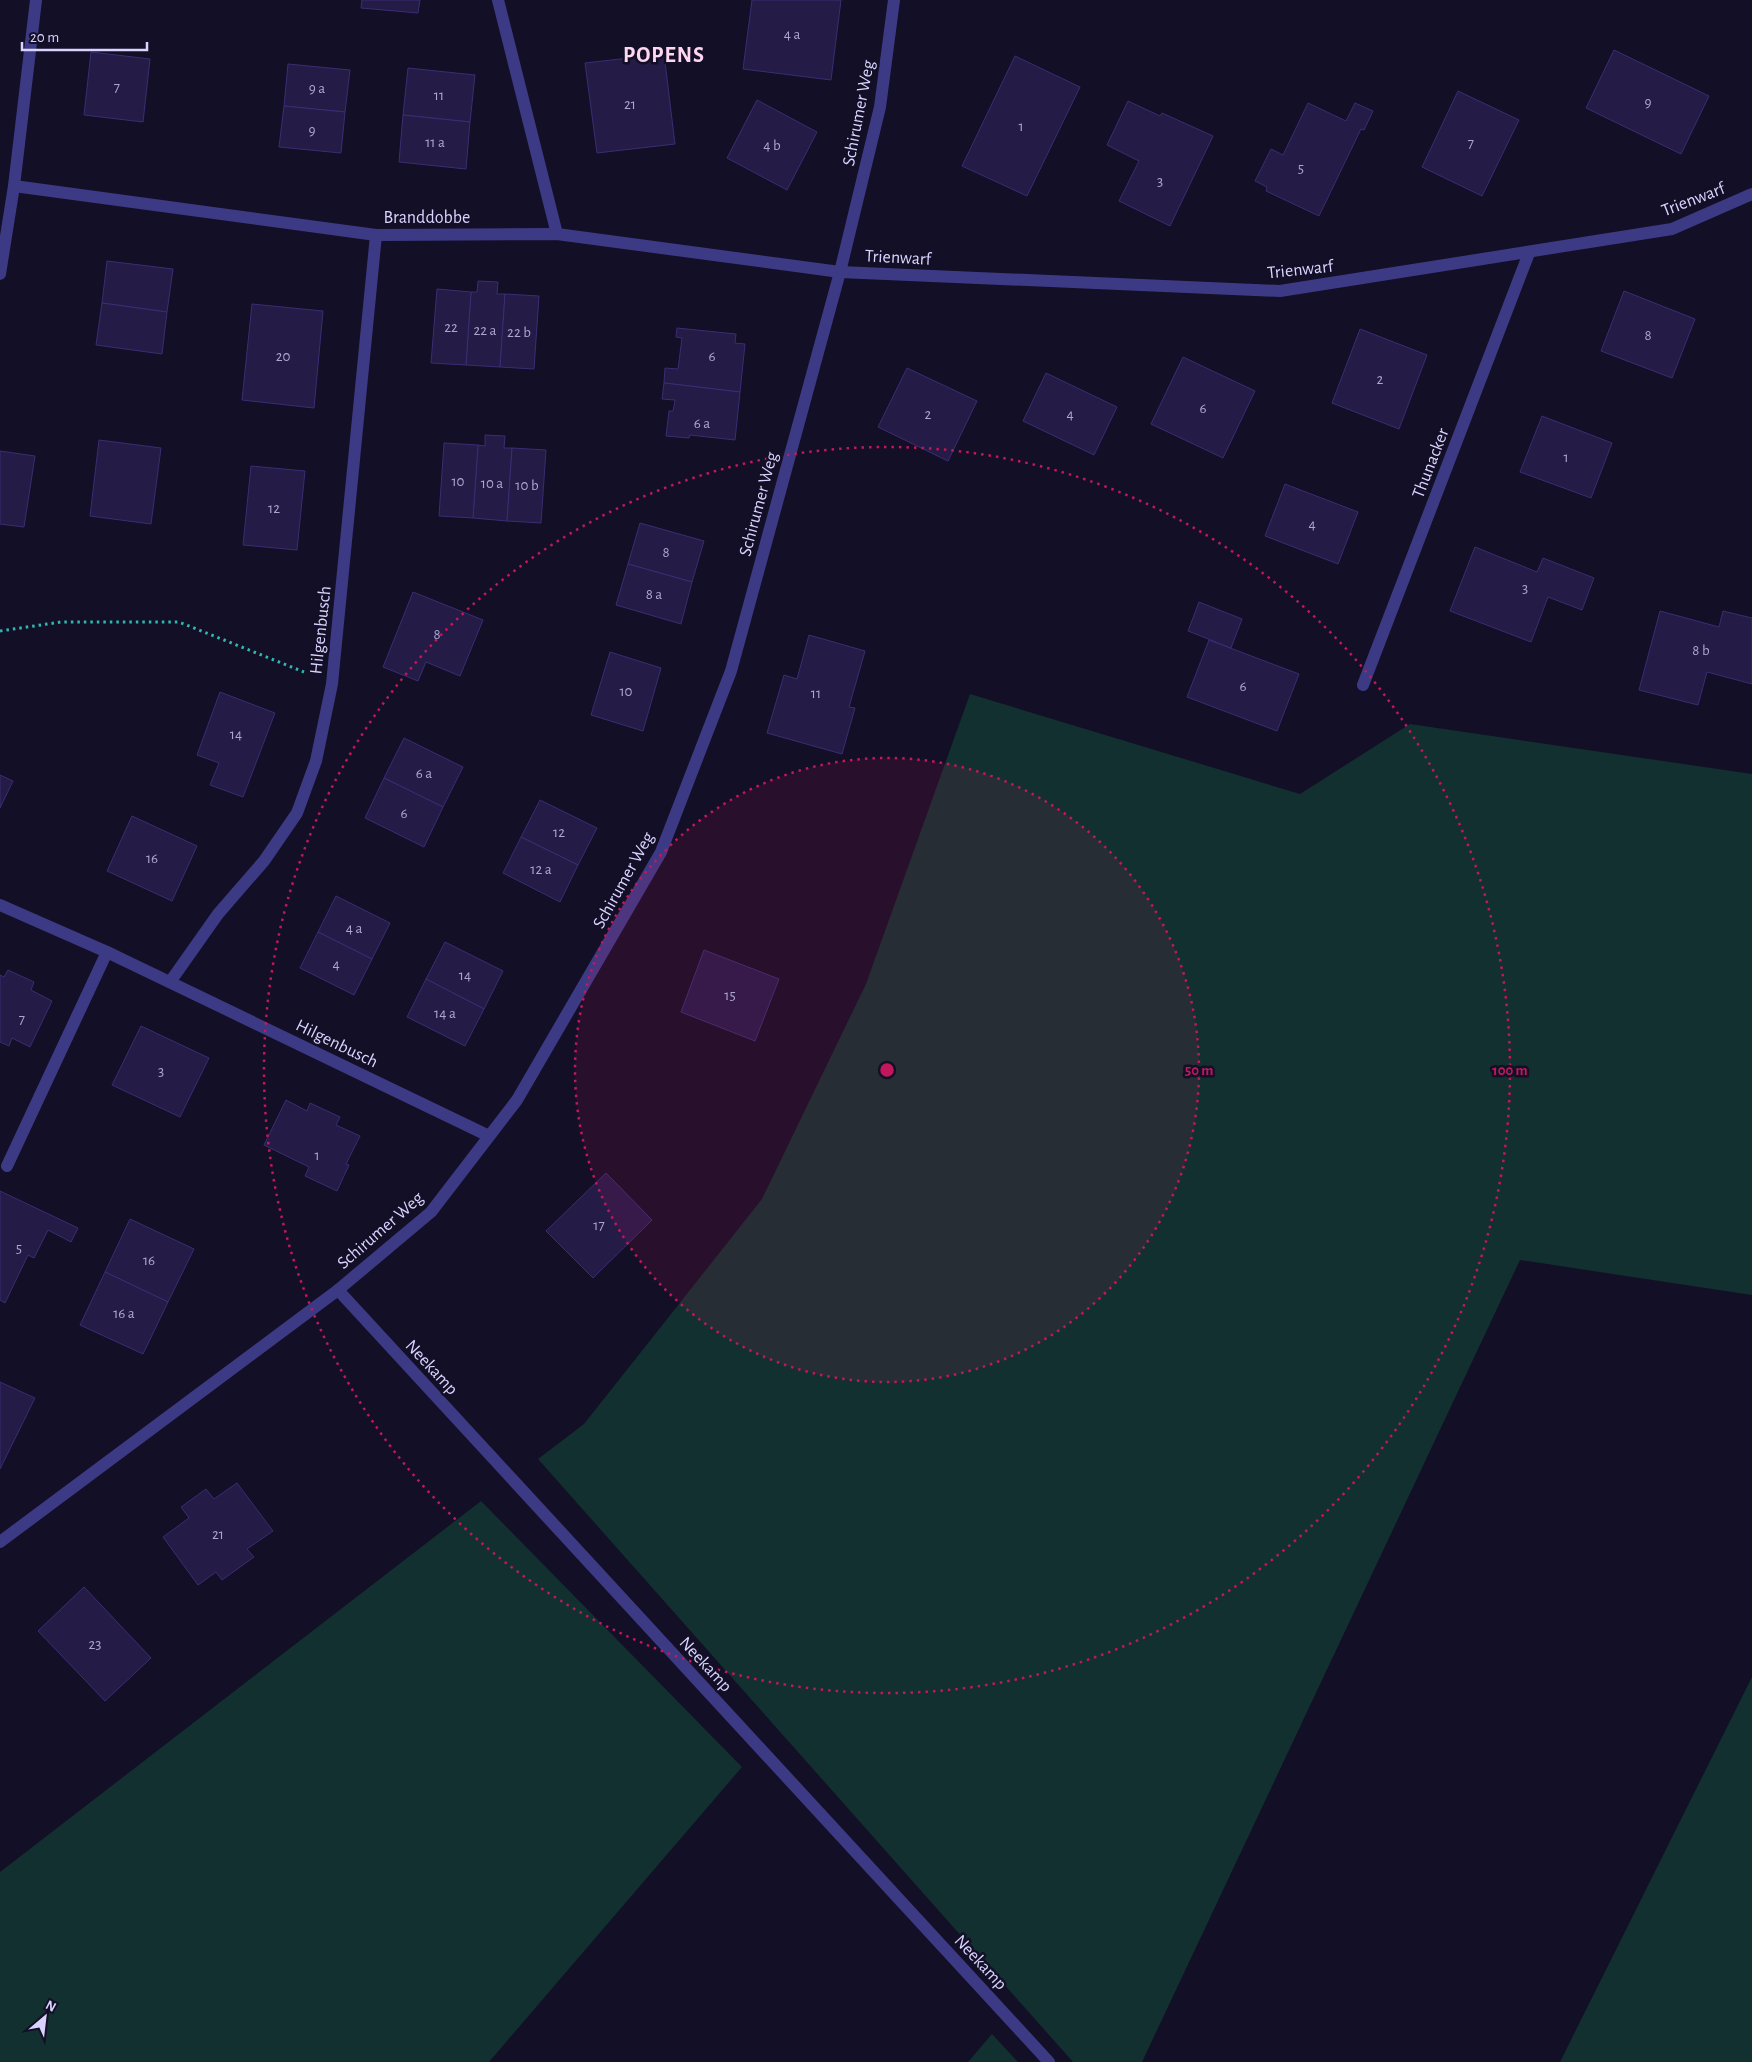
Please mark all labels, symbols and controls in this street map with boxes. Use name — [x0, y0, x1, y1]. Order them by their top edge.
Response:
scale bar — [22, 20, 148, 52]
house number: 4 a — [784, 27, 800, 42]
text: 20 m — [30, 30, 59, 45]
district label: POPENS — [623, 44, 705, 66]
street label: Schirumer Weg — [840, 59, 878, 168]
house number: 7 — [114, 80, 120, 95]
house number: 9 a — [309, 81, 325, 96]
house number: 11 — [434, 88, 444, 103]
house number: 9 — [1644, 95, 1652, 110]
house number: 21 — [624, 97, 636, 112]
house number: 1 — [1018, 119, 1024, 134]
house number: 9 — [308, 123, 316, 138]
house number: 11 a — [425, 135, 445, 150]
house number: 7 — [1468, 136, 1474, 151]
house number: 4 b — [763, 138, 781, 153]
house number: 5 — [1298, 161, 1304, 176]
house number: 3 — [1157, 174, 1163, 189]
street label: Trienwarf — [1659, 179, 1729, 220]
street label: Branddobbe — [384, 209, 470, 227]
street label: Trienwarf — [864, 247, 933, 269]
street label: Trienwarf — [1266, 257, 1336, 282]
house number: 22 — [444, 320, 458, 335]
house number: 22 a — [473, 323, 497, 338]
house number: 22 b — [507, 325, 531, 340]
house number: 8 — [1644, 328, 1652, 343]
house number: 20 — [276, 349, 290, 364]
house number: 6 — [708, 349, 716, 364]
house number: 2 — [1377, 372, 1384, 387]
house number: 6 — [1199, 401, 1207, 416]
house number: 2 — [925, 407, 932, 422]
house number: 4 — [1066, 407, 1074, 422]
house number: 6 a — [694, 416, 710, 431]
street label: Thunacker — [1409, 426, 1453, 501]
street label: Schirumer Weg — [736, 450, 782, 558]
house number: 1 — [1563, 450, 1569, 465]
house number: 10 — [451, 474, 465, 489]
house number: 10 a — [481, 476, 503, 491]
house number: 10 b — [515, 478, 539, 493]
house number: 12 — [268, 501, 280, 516]
house number: 4 — [1308, 517, 1316, 532]
house number: 8 — [662, 545, 670, 560]
house number: 3 — [1522, 581, 1528, 596]
street label: Hilgenbusch — [307, 585, 335, 675]
house number: 8 a — [646, 587, 662, 602]
house number: 8 — [433, 627, 441, 642]
house number: 8 b — [1692, 643, 1710, 658]
house number: 6 — [1239, 679, 1247, 694]
house number: 10 — [619, 684, 633, 699]
house number: 11 — [811, 686, 821, 701]
house number: 14 — [230, 727, 242, 742]
house number: 6 a — [416, 766, 432, 781]
house number: 6 — [400, 806, 408, 821]
house number: 12 — [553, 825, 565, 840]
street label: Schirumer Weg — [590, 829, 658, 932]
house number: 16 — [146, 851, 158, 866]
house number: 12 a — [530, 862, 552, 877]
house number: 4 a — [346, 921, 362, 936]
house number: 4 — [332, 957, 340, 972]
house number: 14 — [459, 968, 471, 983]
house number: 15 — [724, 988, 736, 1003]
house number: 14 a — [434, 1006, 456, 1021]
house number: 7 — [19, 1012, 25, 1027]
street label: Hilgenbusch — [293, 1016, 380, 1071]
centre of rings — [878, 1061, 896, 1079]
text: 50 m — [1185, 1063, 1213, 1078]
text: 100 m — [1492, 1063, 1528, 1078]
house number: 3 — [158, 1064, 164, 1079]
house number: 1 — [314, 1148, 320, 1163]
street label: Schirumer Weg — [334, 1189, 427, 1273]
house number: 17 — [593, 1218, 605, 1233]
house number: 5 — [16, 1241, 22, 1256]
house number: 16 — [143, 1253, 155, 1268]
house number: 16 a — [113, 1306, 135, 1321]
street label: Neekamp — [401, 1337, 461, 1399]
house number: 21 — [212, 1527, 224, 1542]
street label: Neekamp — [675, 1634, 735, 1696]
house number: 23 — [88, 1637, 102, 1652]
street label: Neekamp — [950, 1932, 1010, 1994]
north arrow — [20, 1992, 70, 2042]
text: N — [43, 1998, 58, 2015]

